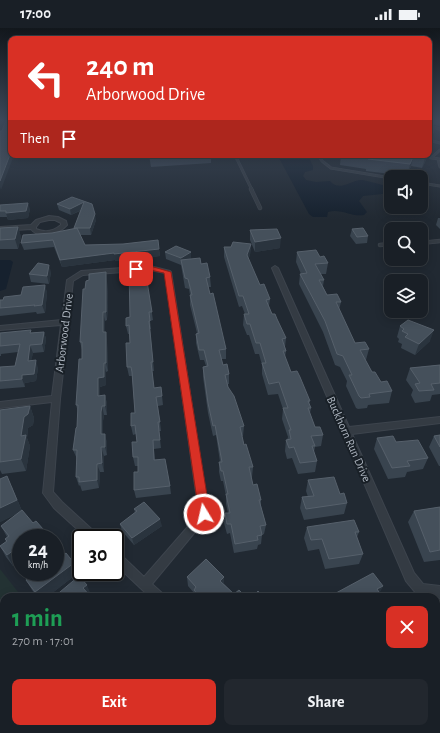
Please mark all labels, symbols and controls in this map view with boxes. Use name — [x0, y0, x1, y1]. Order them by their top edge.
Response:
text: 17:00 — [20, 6, 51, 21]
icon: left — [20, 52, 72, 104]
text: 240 m — [86, 53, 155, 81]
text: Arborwood Drive — [86, 86, 205, 104]
icon: arrive — [58, 128, 80, 150]
text: Then — [20, 131, 50, 146]
map controls — [384, 170, 428, 318]
button: sound — [384, 170, 428, 214]
button: search — [384, 222, 428, 266]
pin — [119, 252, 153, 286]
icon: arrive — [125, 258, 147, 280]
button: layers — [384, 274, 428, 318]
street label: Arborwood Drive — [53, 293, 75, 373]
street label: Buckhorn Run Drive — [325, 394, 373, 484]
position arrow — [183, 493, 225, 535]
speed limit sign: 30 — [72, 529, 124, 581]
text: 24 — [28, 540, 48, 560]
text: km/h — [28, 560, 48, 570]
button: close — [386, 606, 428, 648]
text: 1 min — [12, 607, 63, 631]
text: 270 m · 17:01 — [12, 635, 74, 648]
button: Exit — [12, 679, 216, 725]
button: Share — [224, 679, 428, 725]

